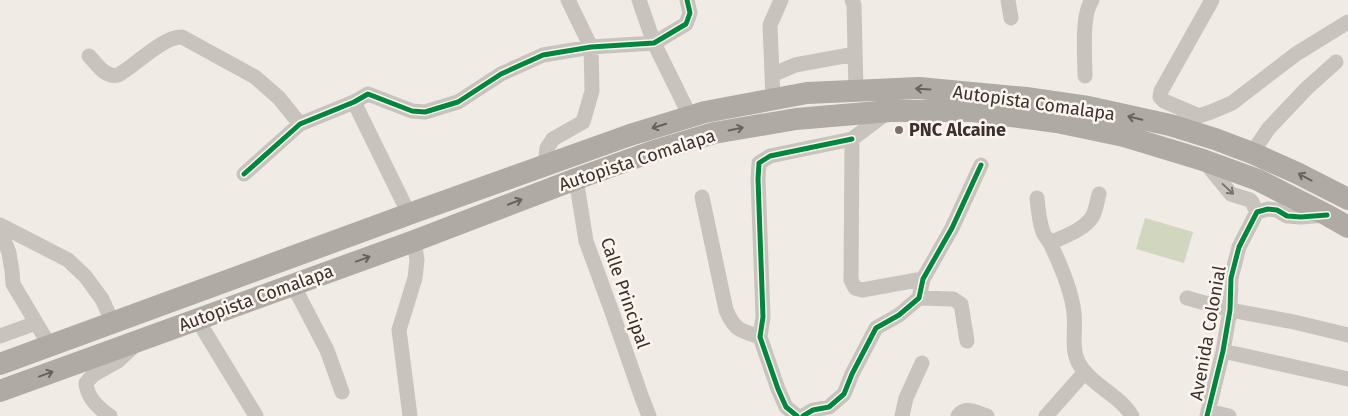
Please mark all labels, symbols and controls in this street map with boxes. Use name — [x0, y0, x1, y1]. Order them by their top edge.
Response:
street label: Autopista Comalapa — [952, 81, 1116, 125]
one-way arrow — [915, 84, 931, 93]
one-way arrow — [1128, 113, 1144, 122]
place label: PNC Alcaine — [909, 119, 1006, 141]
one-way arrow — [651, 121, 667, 131]
street label: Autopista Comalapa — [556, 124, 718, 196]
one-way arrow — [727, 124, 743, 134]
marker: PNC Alcaine — [893, 124, 905, 136]
one-way arrow — [1298, 172, 1313, 181]
one-way arrow — [1221, 183, 1234, 195]
one-way arrow — [508, 197, 523, 206]
street label: Calle Principal — [596, 234, 654, 352]
one-way arrow — [355, 254, 371, 264]
street label: Autopista Comalapa — [176, 260, 336, 336]
street label: Avenida Colonial — [1185, 264, 1231, 402]
one-way arrow — [38, 369, 53, 378]

